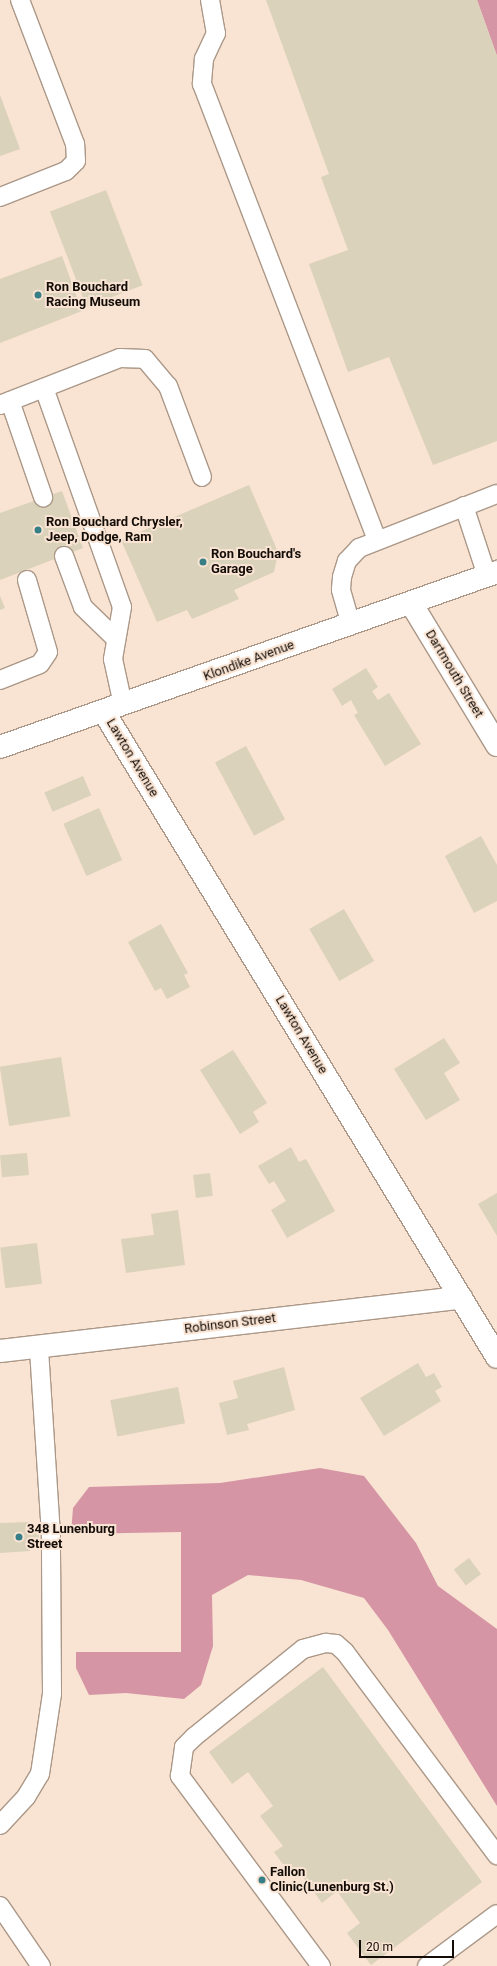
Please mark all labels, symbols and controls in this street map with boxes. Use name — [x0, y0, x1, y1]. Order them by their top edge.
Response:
place label: Ron Bouchard Racing Museum — [46, 280, 140, 311]
marker: Ron Bouchard Racing Museum — [33, 290, 43, 300]
place label: Ron Bouchard Chrysler, Jeep, Dodge, Ram — [46, 515, 183, 546]
marker: Ron Bouchard Chrysler, Jeep, Dodge, Ram — [33, 525, 43, 535]
place label: Ron Bouchard's Garage — [211, 547, 301, 578]
marker: Ron Bouchard's Garage — [198, 557, 208, 567]
street label: Dartmouth Street — [422, 627, 486, 721]
street label: Klondike Avenue — [201, 637, 297, 685]
street label: Lawton Avenue — [103, 716, 161, 800]
street label: Lawton Avenue — [272, 993, 330, 1077]
street label: Robinson Street — [183, 1311, 277, 1337]
place label: 348 Lunenburg Street — [27, 1522, 115, 1553]
marker: 348 Lunenburg Street — [14, 1532, 24, 1542]
place label: Fallon Clinic(Lunenburg St.) — [270, 1865, 394, 1896]
marker: Fallon Clinic(Lunenburg St.) — [257, 1875, 267, 1885]
scale bar — [361, 1932, 456, 1958]
text: 20 m — [366, 1940, 393, 1954]

